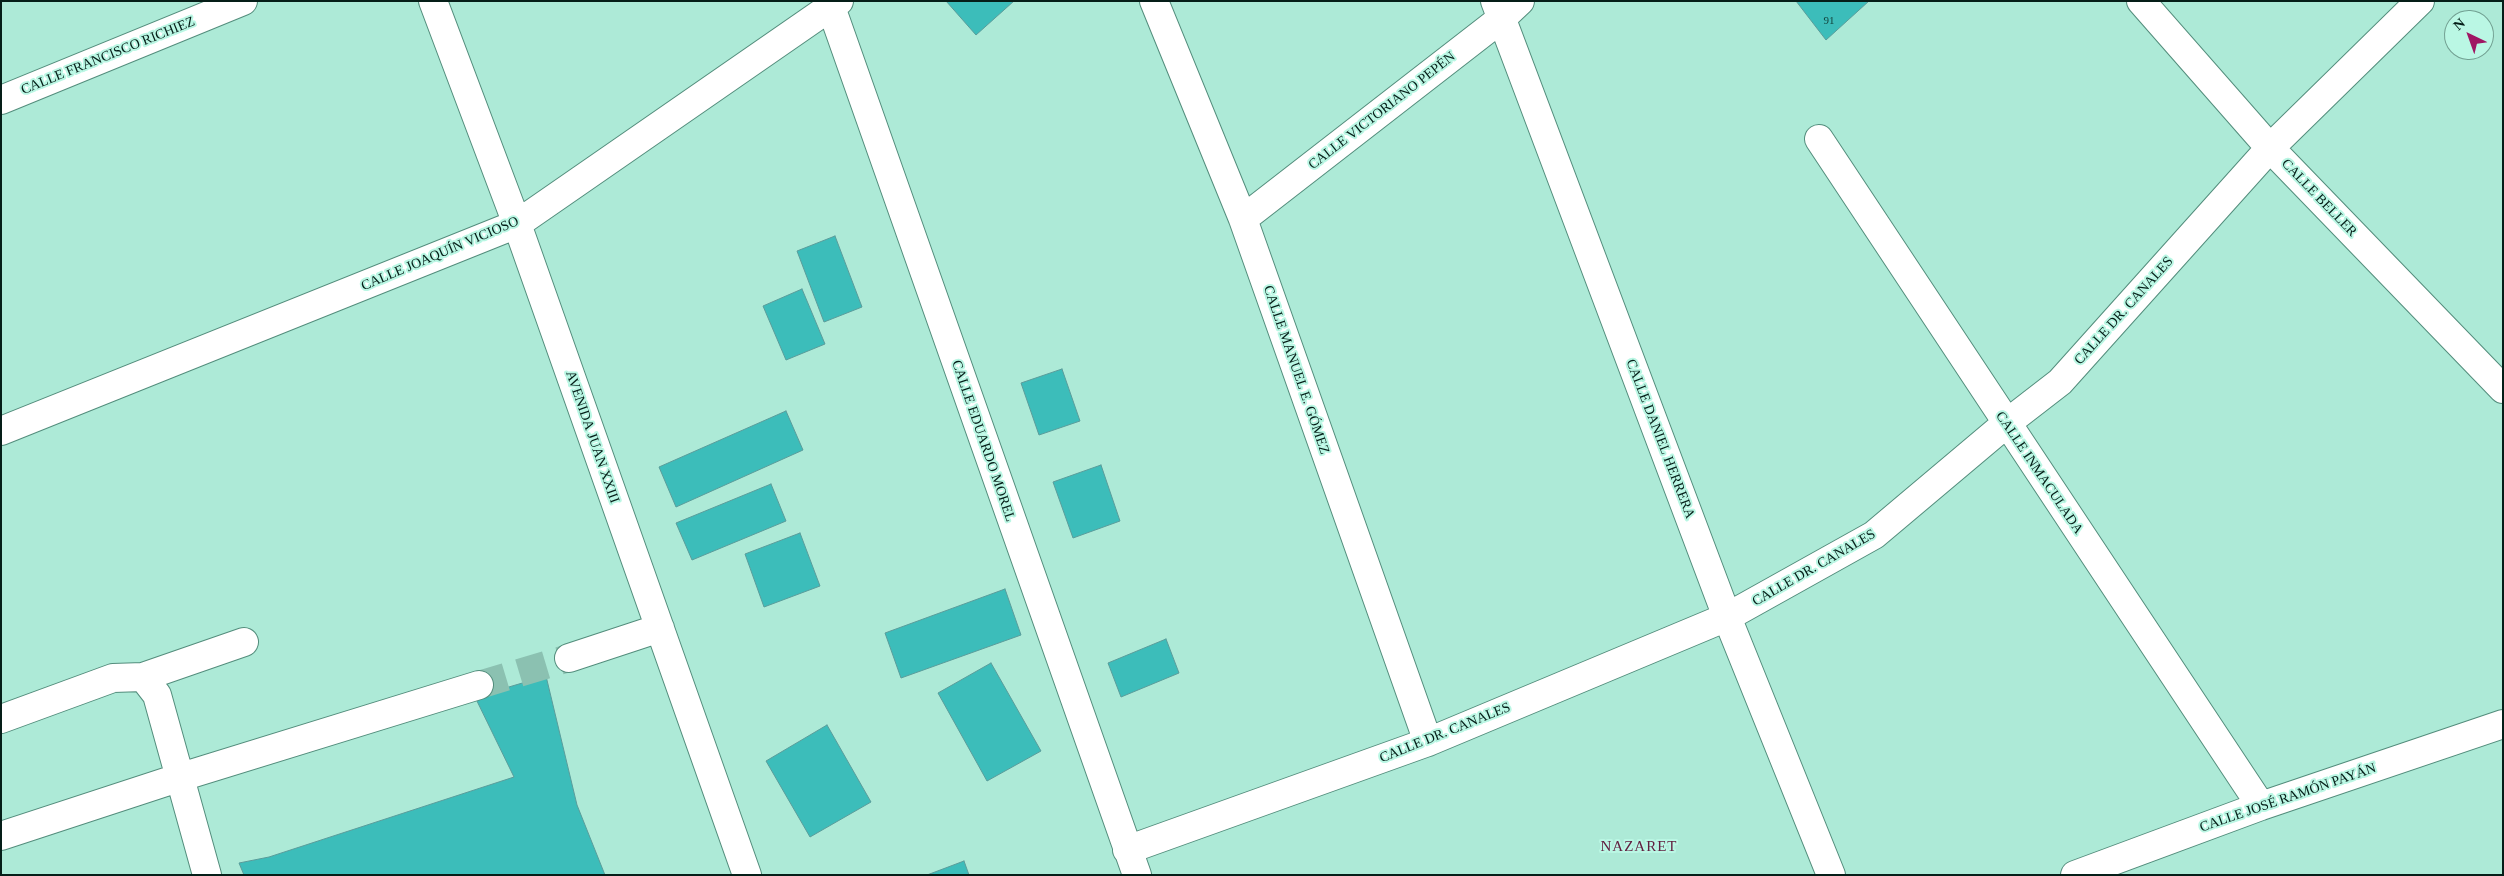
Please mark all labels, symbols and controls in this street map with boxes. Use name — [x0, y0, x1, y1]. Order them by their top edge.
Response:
north arrow — [2444, 10, 2494, 60]
street label: CALLE FRANCISCO RICHIEZ — [19, 13, 197, 99]
house number: 91 — [1824, 14, 1835, 28]
text: N — [2451, 15, 2468, 33]
street label: CALLE VICTORIANO PEPÉN — [1305, 48, 1459, 174]
street label: CALLE BELLER — [2278, 156, 2360, 240]
street label: CALLE JOAQUÍN VICIOSO — [359, 213, 521, 295]
street label: CALLE DR. CANALES — [2071, 254, 2177, 368]
street label: CALLE MANUEL E. GÓMEZ — [1259, 283, 1333, 457]
street label: CALLE DANIEL HERRERA — [1622, 357, 1698, 521]
street label: CALLE EDUARDO MOREL — [947, 358, 1019, 524]
street label: AVENIDA JUAN XXIII — [561, 369, 623, 505]
street label: CALLE INMACULADA — [1992, 409, 2086, 537]
street label: CALLE DR. CANALES — [1749, 526, 1879, 610]
street label: CALLE DR. CANALES — [1377, 699, 1513, 767]
street label: CALLE JOSÉ RAMÓN PAYÁN — [2198, 760, 2378, 836]
district label: NAZARET — [1600, 838, 1678, 856]

